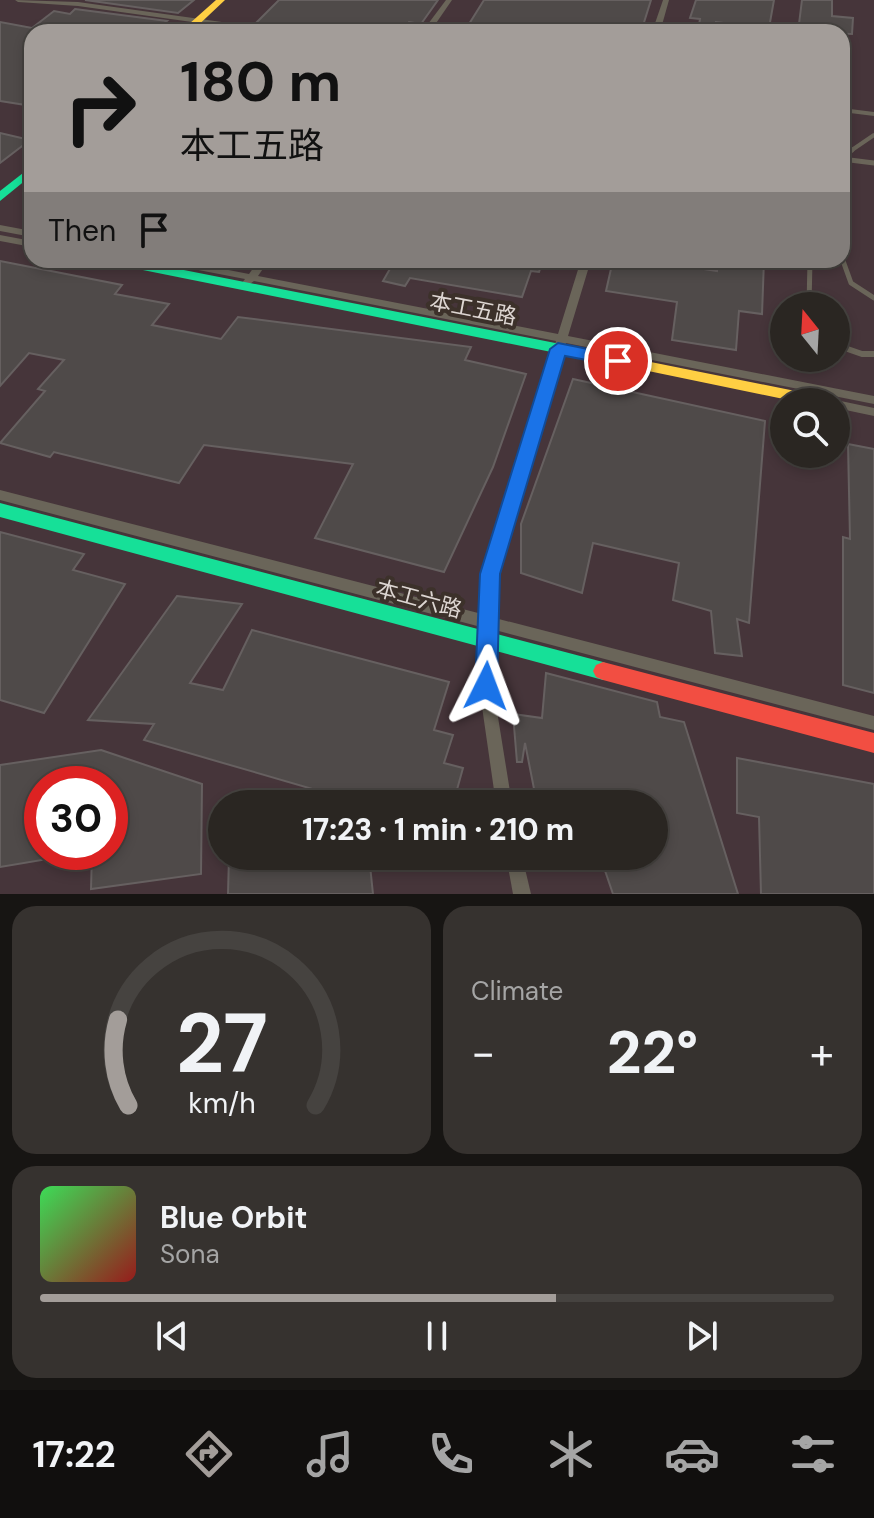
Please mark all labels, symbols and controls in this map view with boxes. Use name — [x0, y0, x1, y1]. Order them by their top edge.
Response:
text: 180 m — [180, 45, 341, 118]
icon: right — [48, 56, 152, 160]
text: 本工五路 — [180, 122, 324, 169]
icon: arrive — [132, 208, 176, 252]
text: Then — [48, 211, 116, 250]
street label: 本工五路 — [427, 286, 519, 332]
north arrow — [770, 292, 850, 372]
map controls — [770, 292, 850, 468]
pin — [584, 327, 652, 395]
icon: arrive — [596, 339, 640, 383]
button: search — [770, 388, 850, 468]
street label: 本工六路 — [373, 574, 465, 624]
position arrow — [444, 644, 528, 728]
speed limit sign: 30 — [24, 766, 128, 870]
text: 17:23 · 1 min · 210 m — [302, 810, 574, 849]
text: Climate — [471, 974, 563, 1008]
text: 27 — [175, 989, 268, 1098]
text: 22° — [607, 1013, 698, 1092]
text: − — [471, 1024, 495, 1082]
text: + — [810, 1024, 834, 1082]
text: km/h — [188, 1085, 255, 1122]
text: Blue Orbit — [160, 1198, 307, 1237]
text: Sona — [160, 1237, 220, 1271]
icon: previous — [150, 1314, 194, 1358]
icon: pause — [415, 1314, 459, 1358]
icon: next — [680, 1314, 724, 1358]
icon: directions — [181, 1426, 237, 1482]
icon: music — [302, 1426, 358, 1482]
icon: phone — [423, 1426, 479, 1482]
icon: climate — [543, 1426, 599, 1482]
icon: car — [664, 1426, 720, 1482]
icon: filters — [785, 1426, 841, 1482]
text: 17:22 — [32, 1431, 116, 1478]

